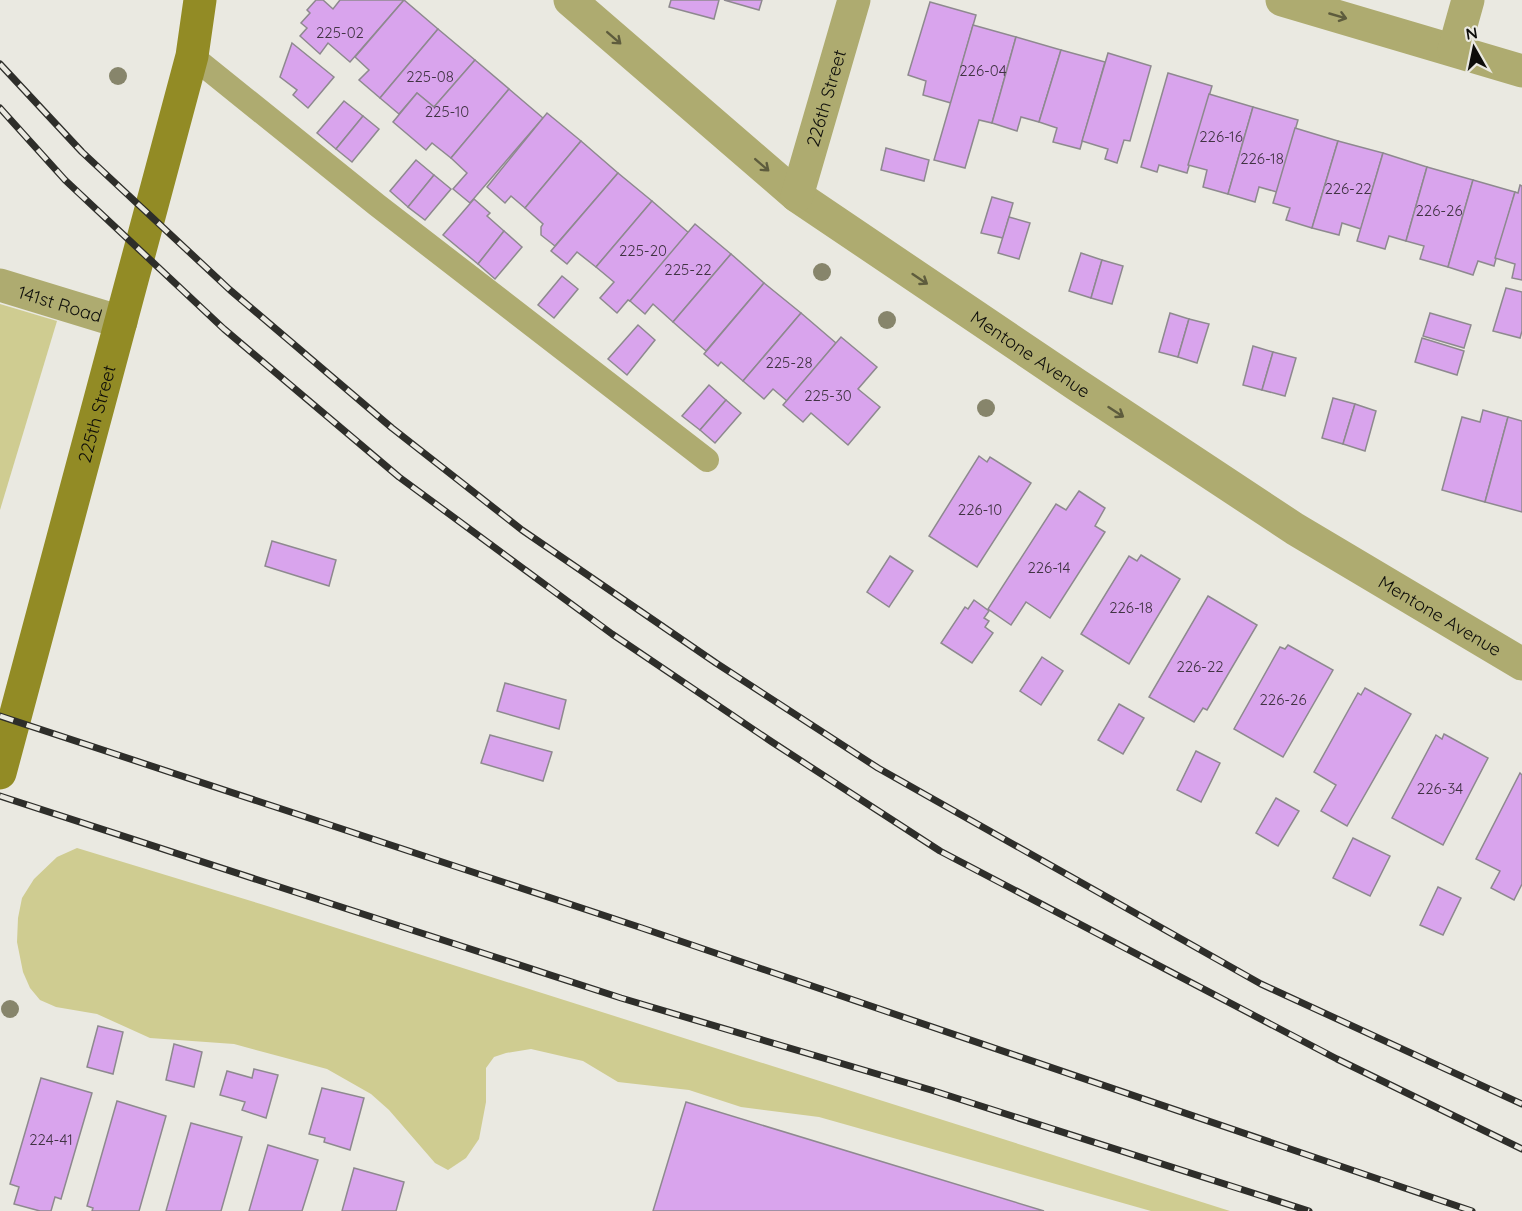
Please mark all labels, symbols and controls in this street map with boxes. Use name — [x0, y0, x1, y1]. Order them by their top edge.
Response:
one-way arrow — [1328, 11, 1347, 22]
north arrow — [1444, 18, 1504, 78]
text: N — [1464, 22, 1479, 44]
house number: 225-02 — [316, 23, 364, 42]
one-way arrow — [606, 31, 621, 45]
street label: 226th Street — [800, 47, 851, 149]
house number: 226-04 — [959, 61, 1007, 80]
house number: 225-08 — [406, 67, 454, 86]
house number: 225-10 — [425, 102, 469, 121]
house number: 226-16 — [1199, 127, 1243, 146]
house number: 226-18 — [1240, 149, 1284, 168]
one-way arrow — [754, 158, 769, 172]
house number: 226-22 — [1324, 179, 1372, 198]
house number: 226-26 — [1416, 201, 1462, 220]
house number: 225-20 — [619, 241, 667, 260]
house number: 225-22 — [664, 260, 712, 279]
one-way arrow — [911, 273, 928, 285]
street label: 141st Road — [15, 280, 105, 327]
street label: Mentone Avenue — [967, 305, 1095, 402]
house number: 225-28 — [765, 353, 813, 372]
street label: 225th Street — [72, 362, 120, 465]
house number: 225-30 — [804, 386, 852, 405]
one-way arrow — [1108, 405, 1125, 418]
house number: 226-10 — [958, 500, 1002, 519]
house number: 226-14 — [1027, 558, 1071, 577]
street label: Mentone Avenue — [1374, 570, 1506, 661]
house number: 226-18 — [1109, 598, 1153, 617]
house number: 226-22 — [1176, 657, 1224, 676]
house number: 226-26 — [1260, 690, 1306, 709]
house number: 226-34 — [1417, 779, 1463, 798]
house number: 224-41 — [29, 1130, 73, 1149]

